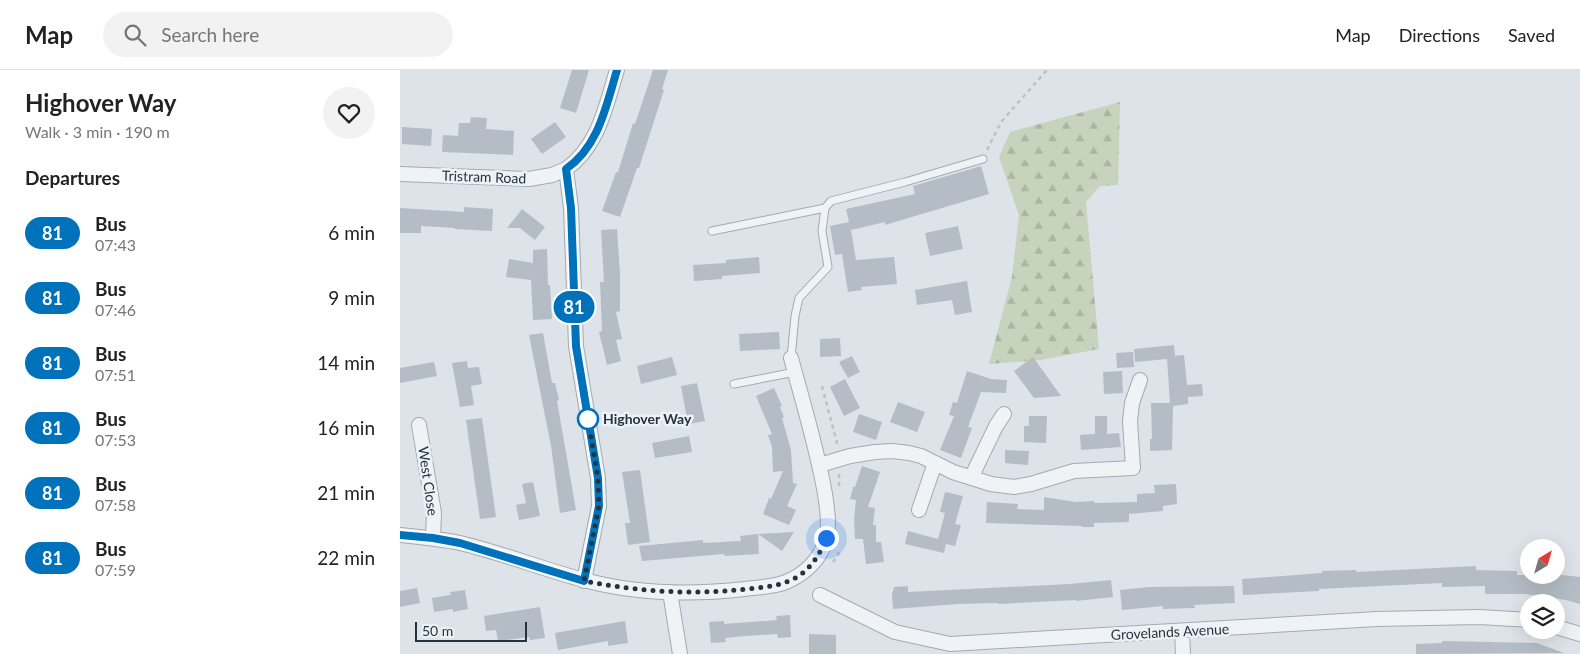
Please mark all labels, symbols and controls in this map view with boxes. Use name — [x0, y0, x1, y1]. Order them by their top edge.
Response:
search box — [103, 12, 453, 57]
text: Map — [25, 20, 73, 49]
icon: search — [121, 21, 149, 49]
text: Search here — [161, 23, 259, 46]
text: Map — [1335, 24, 1371, 46]
text: Directions — [1399, 24, 1480, 46]
text: Saved — [1508, 24, 1555, 46]
button: heart — [323, 87, 375, 139]
text: Highover Way — [25, 88, 177, 117]
text: Walk · 3 min · 190 m — [25, 122, 170, 141]
text: Departures — [25, 166, 120, 189]
street label: Tristram Road — [442, 167, 526, 186]
text: Bus — [95, 212, 126, 235]
text: 6 min — [328, 221, 375, 244]
text: 81 — [42, 222, 63, 244]
text: 07:43 — [95, 235, 136, 254]
text: Bus — [95, 277, 126, 300]
text: 9 min — [328, 286, 375, 309]
text: 81 — [42, 287, 63, 309]
line badge: 81 — [552, 291, 596, 323]
text: 81 — [564, 296, 584, 318]
text: 07:46 — [95, 300, 136, 319]
text: Bus — [95, 342, 126, 365]
text: 14 min — [317, 351, 375, 374]
text: 81 — [42, 352, 63, 374]
text: 07:51 — [95, 365, 136, 384]
text: Bus — [95, 407, 126, 430]
marker: Highover Way — [577, 408, 599, 430]
place label: Highover Way — [603, 410, 692, 427]
text: 16 min — [317, 416, 375, 439]
text: 81 — [42, 417, 63, 439]
text: 07:53 — [95, 430, 136, 449]
street label: West Close — [415, 445, 442, 517]
text: Bus — [95, 472, 126, 495]
text: 21 min — [317, 481, 375, 504]
text: 81 — [42, 482, 63, 504]
text: 07:58 — [95, 495, 136, 514]
your location — [814, 526, 839, 551]
text: Bus — [95, 537, 126, 560]
north arrow — [1520, 539, 1565, 584]
map controls — [1520, 539, 1565, 639]
text: 22 min — [317, 546, 375, 569]
text: 81 — [42, 547, 63, 569]
text: 07:59 — [95, 560, 136, 579]
button: layers — [1520, 594, 1565, 639]
scale bar — [415, 619, 528, 642]
street label: Grovelands Avenue — [1110, 620, 1230, 643]
text: 50 m — [422, 622, 453, 639]

